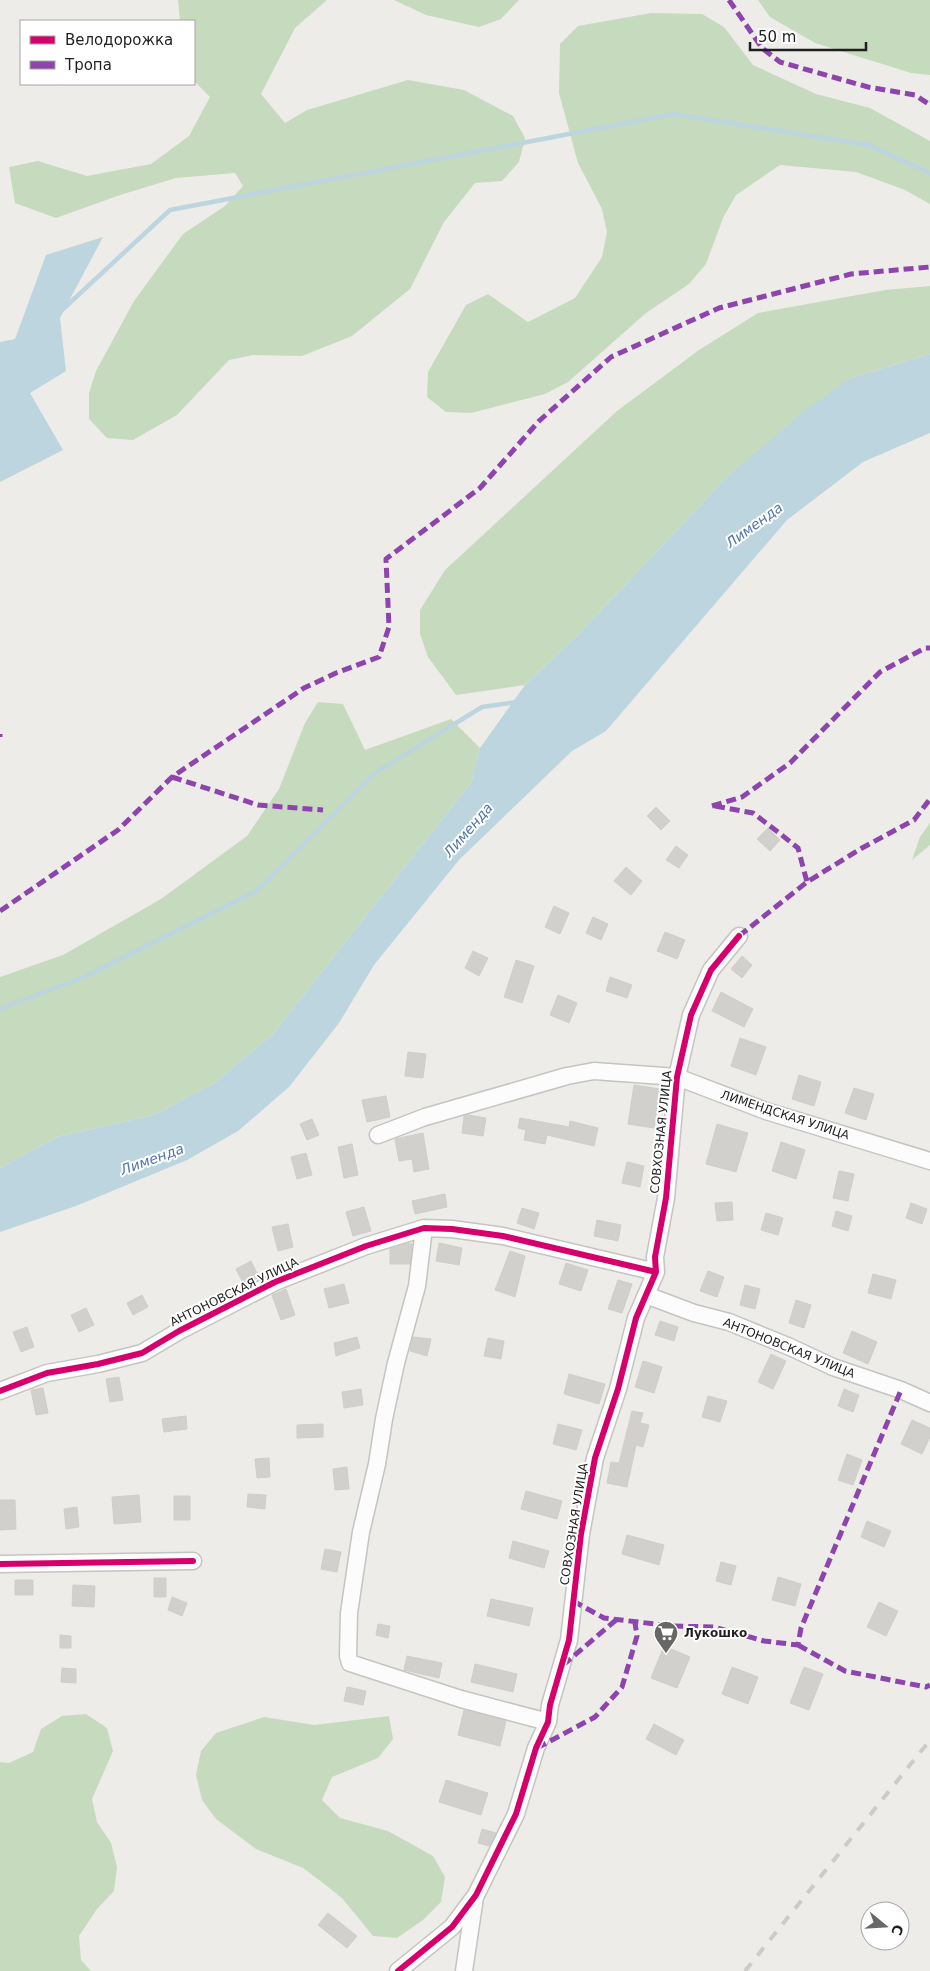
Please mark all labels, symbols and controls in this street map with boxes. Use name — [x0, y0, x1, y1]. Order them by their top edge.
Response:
legend — [20, 20, 195, 85]
scale bar — [750, 20, 866, 52]
text: 50 m — [758, 28, 796, 46]
text: Велодорожка — [65, 31, 173, 49]
text: Тропа — [64, 56, 112, 74]
water label: Лименда — [722, 499, 785, 552]
water label: Лименда — [440, 800, 496, 861]
street label: СОВХОЗНАЯ УЛИЦА — [648, 1069, 675, 1194]
street label: ЛИМЕНДСКАЯ УЛИЦА — [719, 1088, 852, 1143]
water label: Лименда — [117, 1140, 186, 1178]
street label: АНТОНОВСКАЯ УЛИЦА — [168, 1255, 301, 1329]
street label: АНТОНОВСКАЯ УЛИЦА — [721, 1315, 858, 1381]
street label: СОВХОЗНАЯ УЛИЦА — [557, 1461, 591, 1586]
supermarket icon: Лукошко — [653, 1620, 679, 1654]
place label: Лукошко — [684, 1626, 747, 1640]
north arrow — [860, 1901, 910, 1951]
text: С — [888, 1923, 907, 1937]

